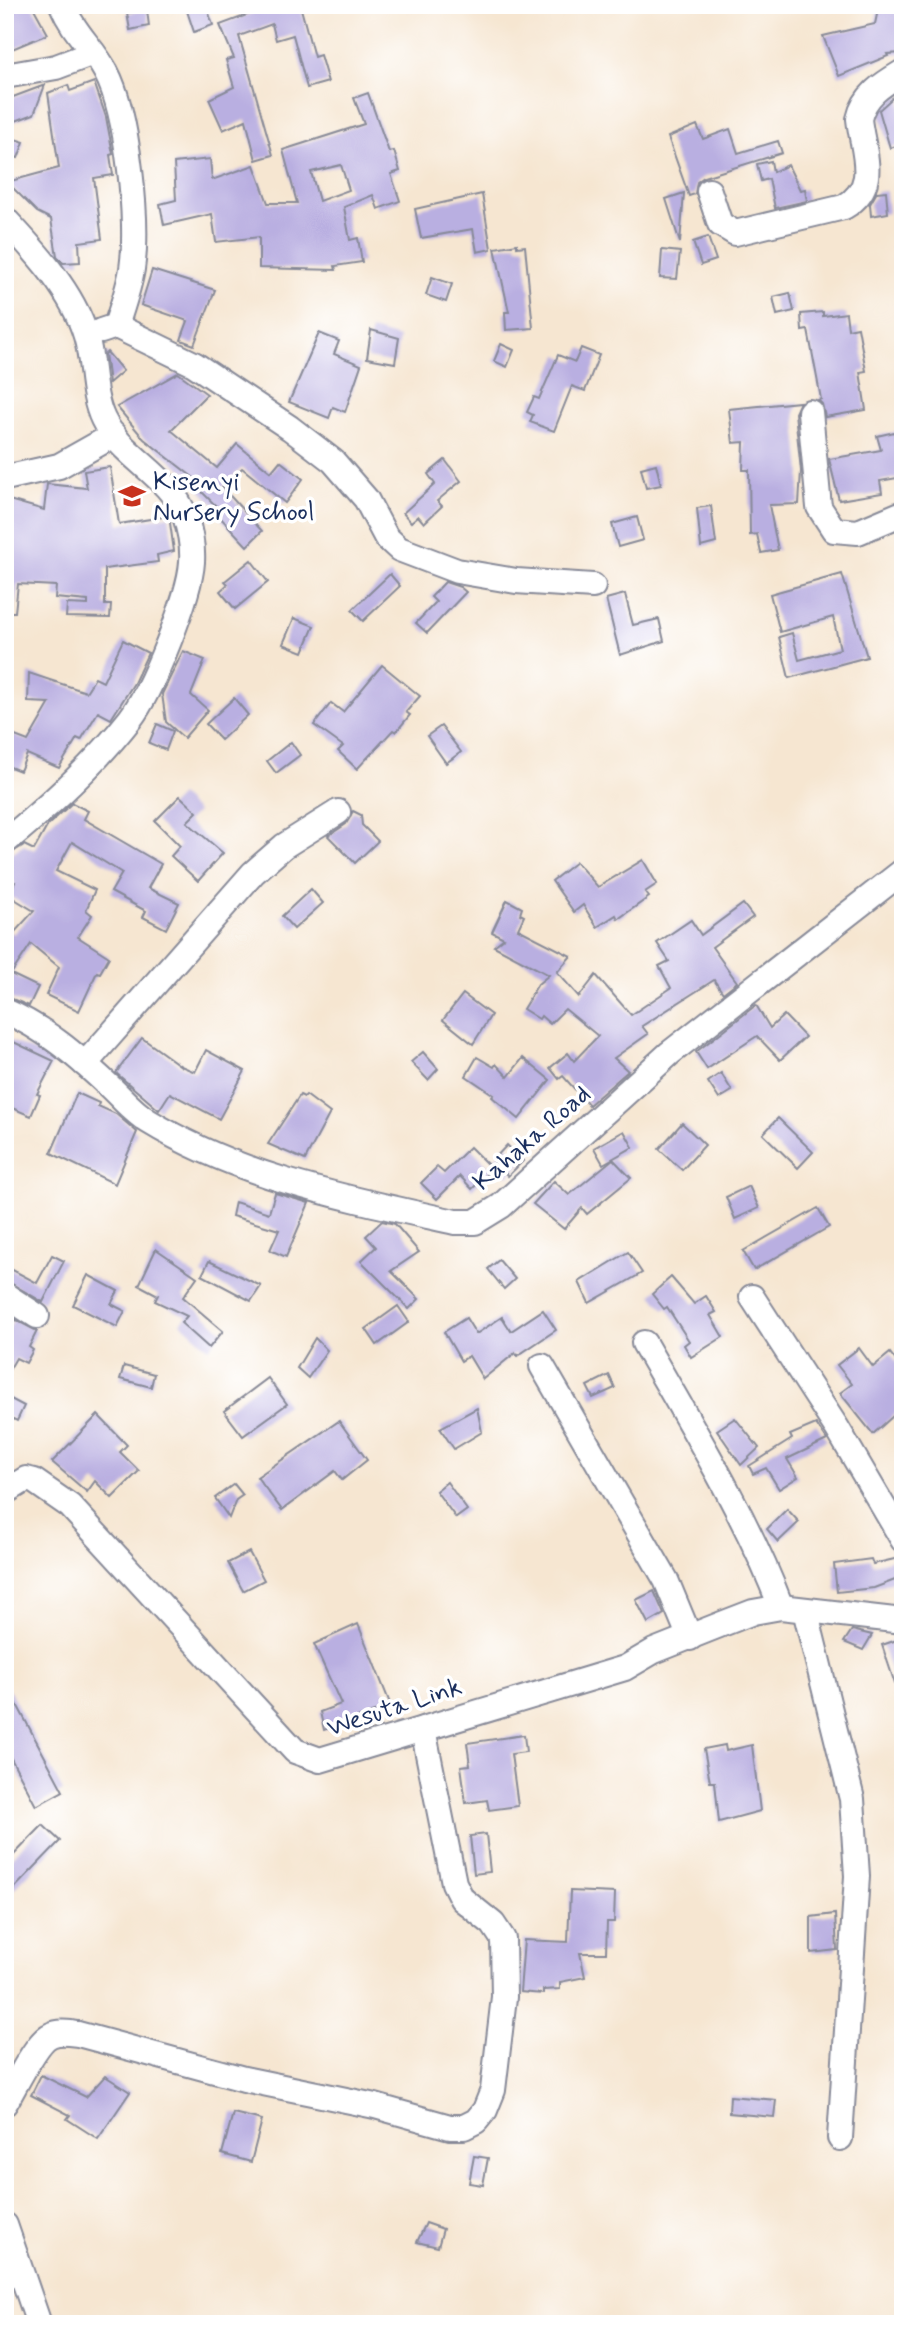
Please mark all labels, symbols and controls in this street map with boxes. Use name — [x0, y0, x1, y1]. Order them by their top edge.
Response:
place label: Kisenyi Nursery School — [153, 466, 314, 530]
school or university icon: Kisenyi Nursery School — [117, 481, 147, 511]
street label: Kahaka Road — [466, 1078, 598, 1199]
street label: Wesuta Link — [323, 1670, 466, 1746]

